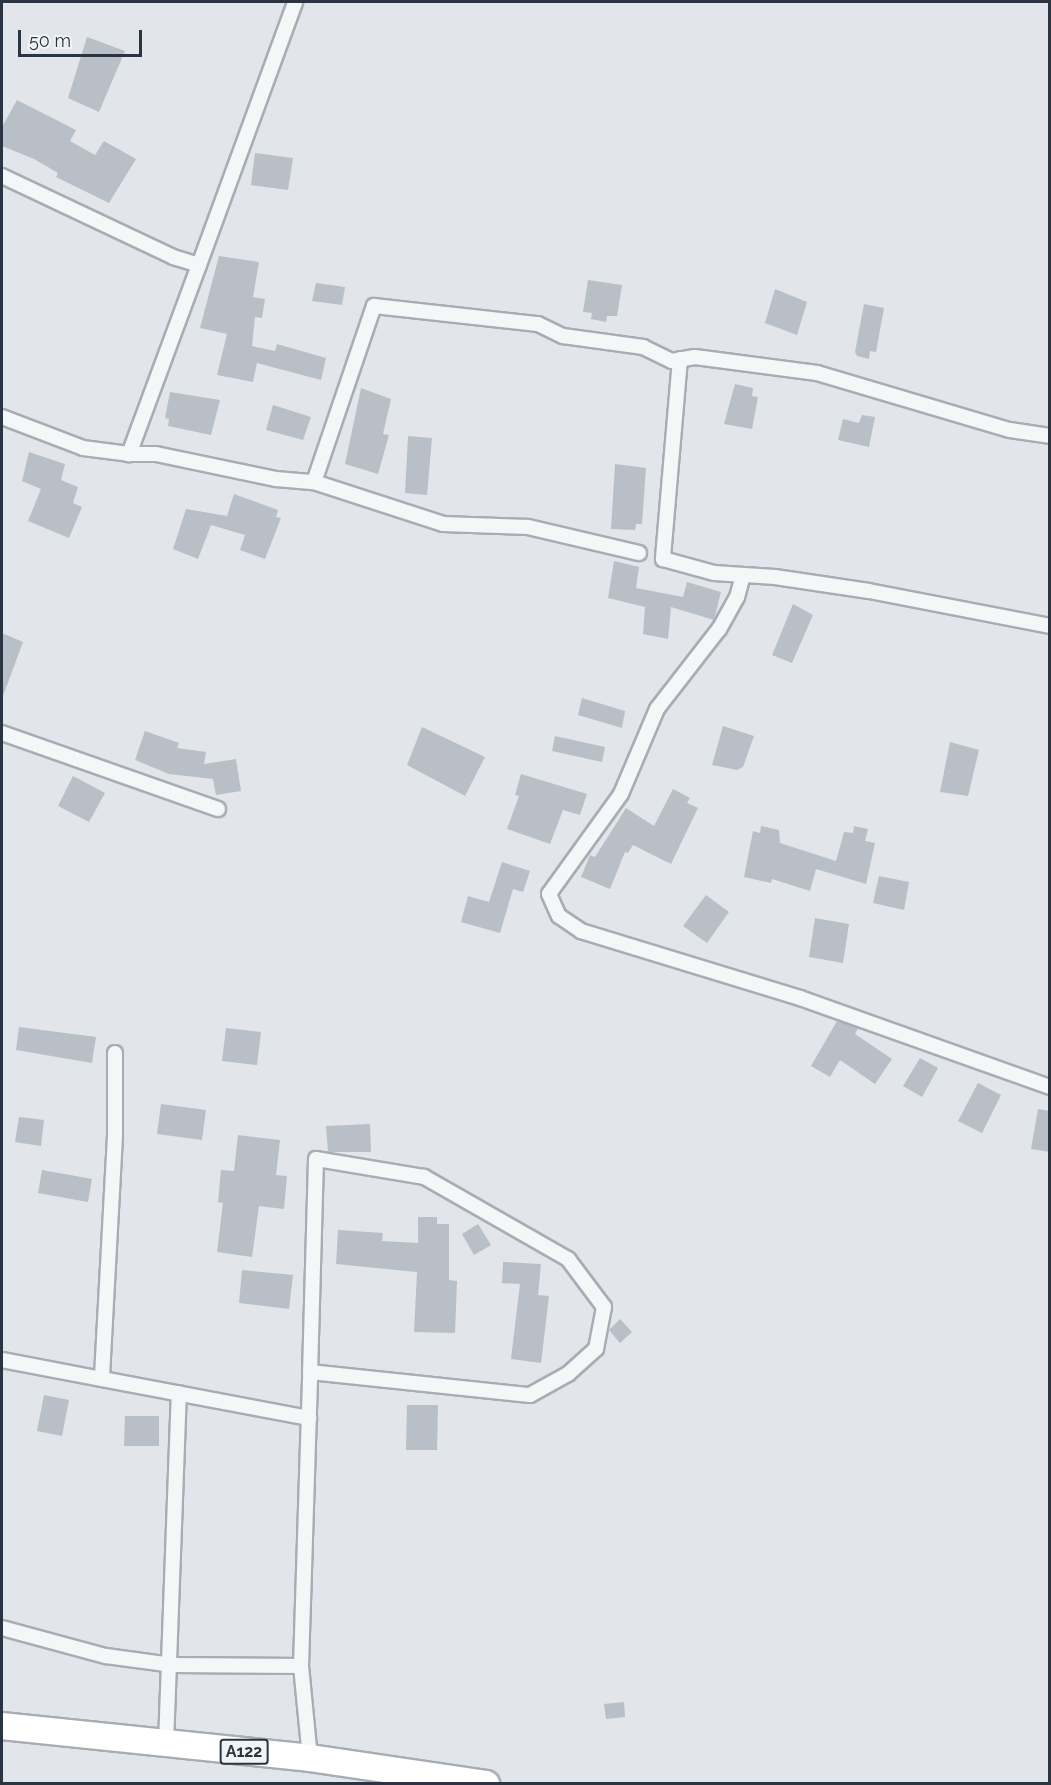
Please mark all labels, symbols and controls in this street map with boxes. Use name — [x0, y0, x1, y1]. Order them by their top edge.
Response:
scale bar — [21, 18, 146, 56]
text: 50 m — [29, 30, 71, 51]
road number: A122 — [218, 1739, 270, 1765]

